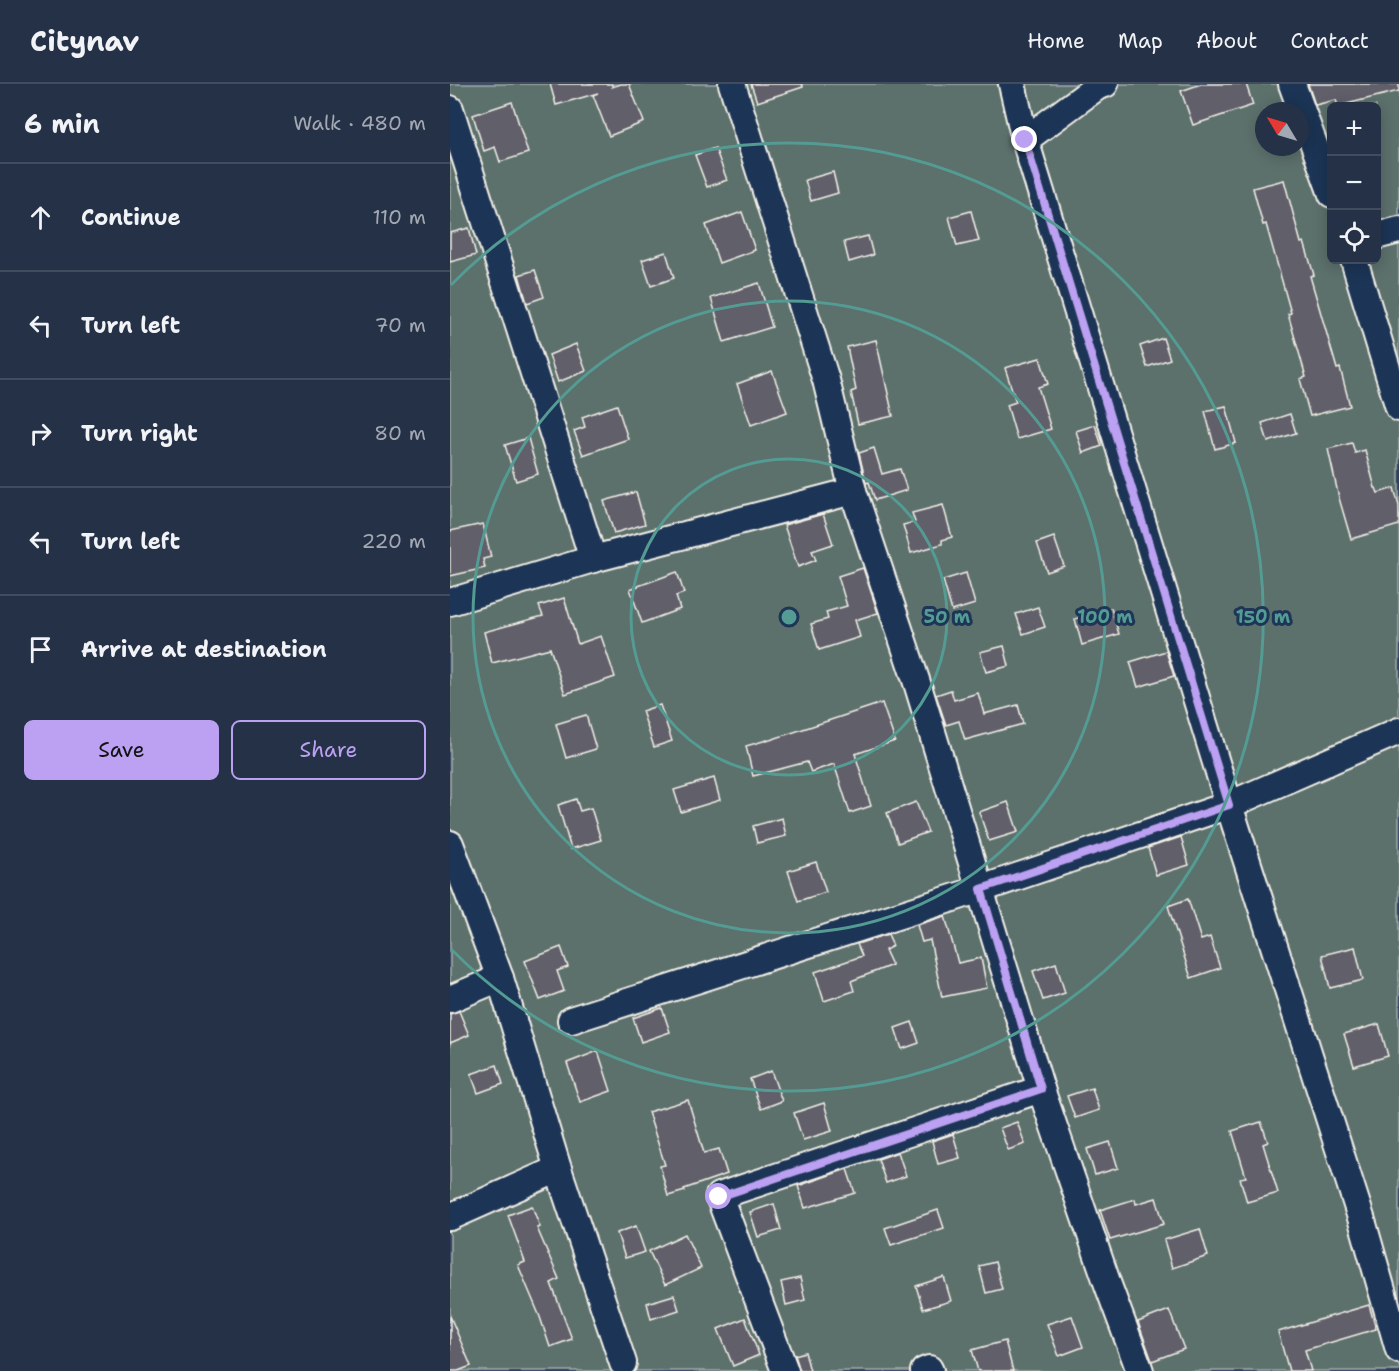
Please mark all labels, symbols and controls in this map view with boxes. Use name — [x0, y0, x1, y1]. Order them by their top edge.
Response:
text: Citynav — [30, 22, 139, 60]
text: Home — [1027, 27, 1085, 55]
text: Map — [1118, 27, 1163, 55]
text: About — [1196, 27, 1257, 55]
text: Contact — [1290, 27, 1369, 55]
north arrow — [1255, 102, 1309, 156]
map controls — [1327, 102, 1381, 264]
button: + — [1327, 102, 1381, 156]
text: 6 min — [24, 106, 100, 141]
text: Walk · 480 m — [293, 110, 426, 136]
route end — [1011, 126, 1037, 152]
button: − — [1327, 156, 1381, 210]
icon: ahead — [24, 201, 57, 234]
text: Continue — [81, 203, 181, 232]
text: 110 m — [372, 204, 426, 230]
button: locate — [1327, 210, 1381, 264]
icon: left — [24, 309, 57, 342]
text: Turn left — [81, 311, 180, 340]
text: 70 m — [374, 312, 426, 338]
icon: right — [24, 417, 57, 450]
text: Turn right — [81, 419, 198, 448]
text: 80 m — [374, 420, 426, 446]
icon: left — [24, 525, 57, 558]
text: Turn left — [81, 527, 180, 556]
text: 220 m — [362, 528, 426, 554]
text: 50 m — [924, 605, 971, 629]
text: 100 m — [1077, 605, 1133, 629]
text: 150 m — [1236, 605, 1291, 629]
centre of rings — [779, 607, 799, 627]
icon: arrive — [24, 633, 57, 666]
text: Arrive at destination — [81, 635, 327, 664]
button: Save — [24, 720, 219, 780]
button: Share — [231, 720, 426, 780]
route start — [705, 1183, 731, 1209]

